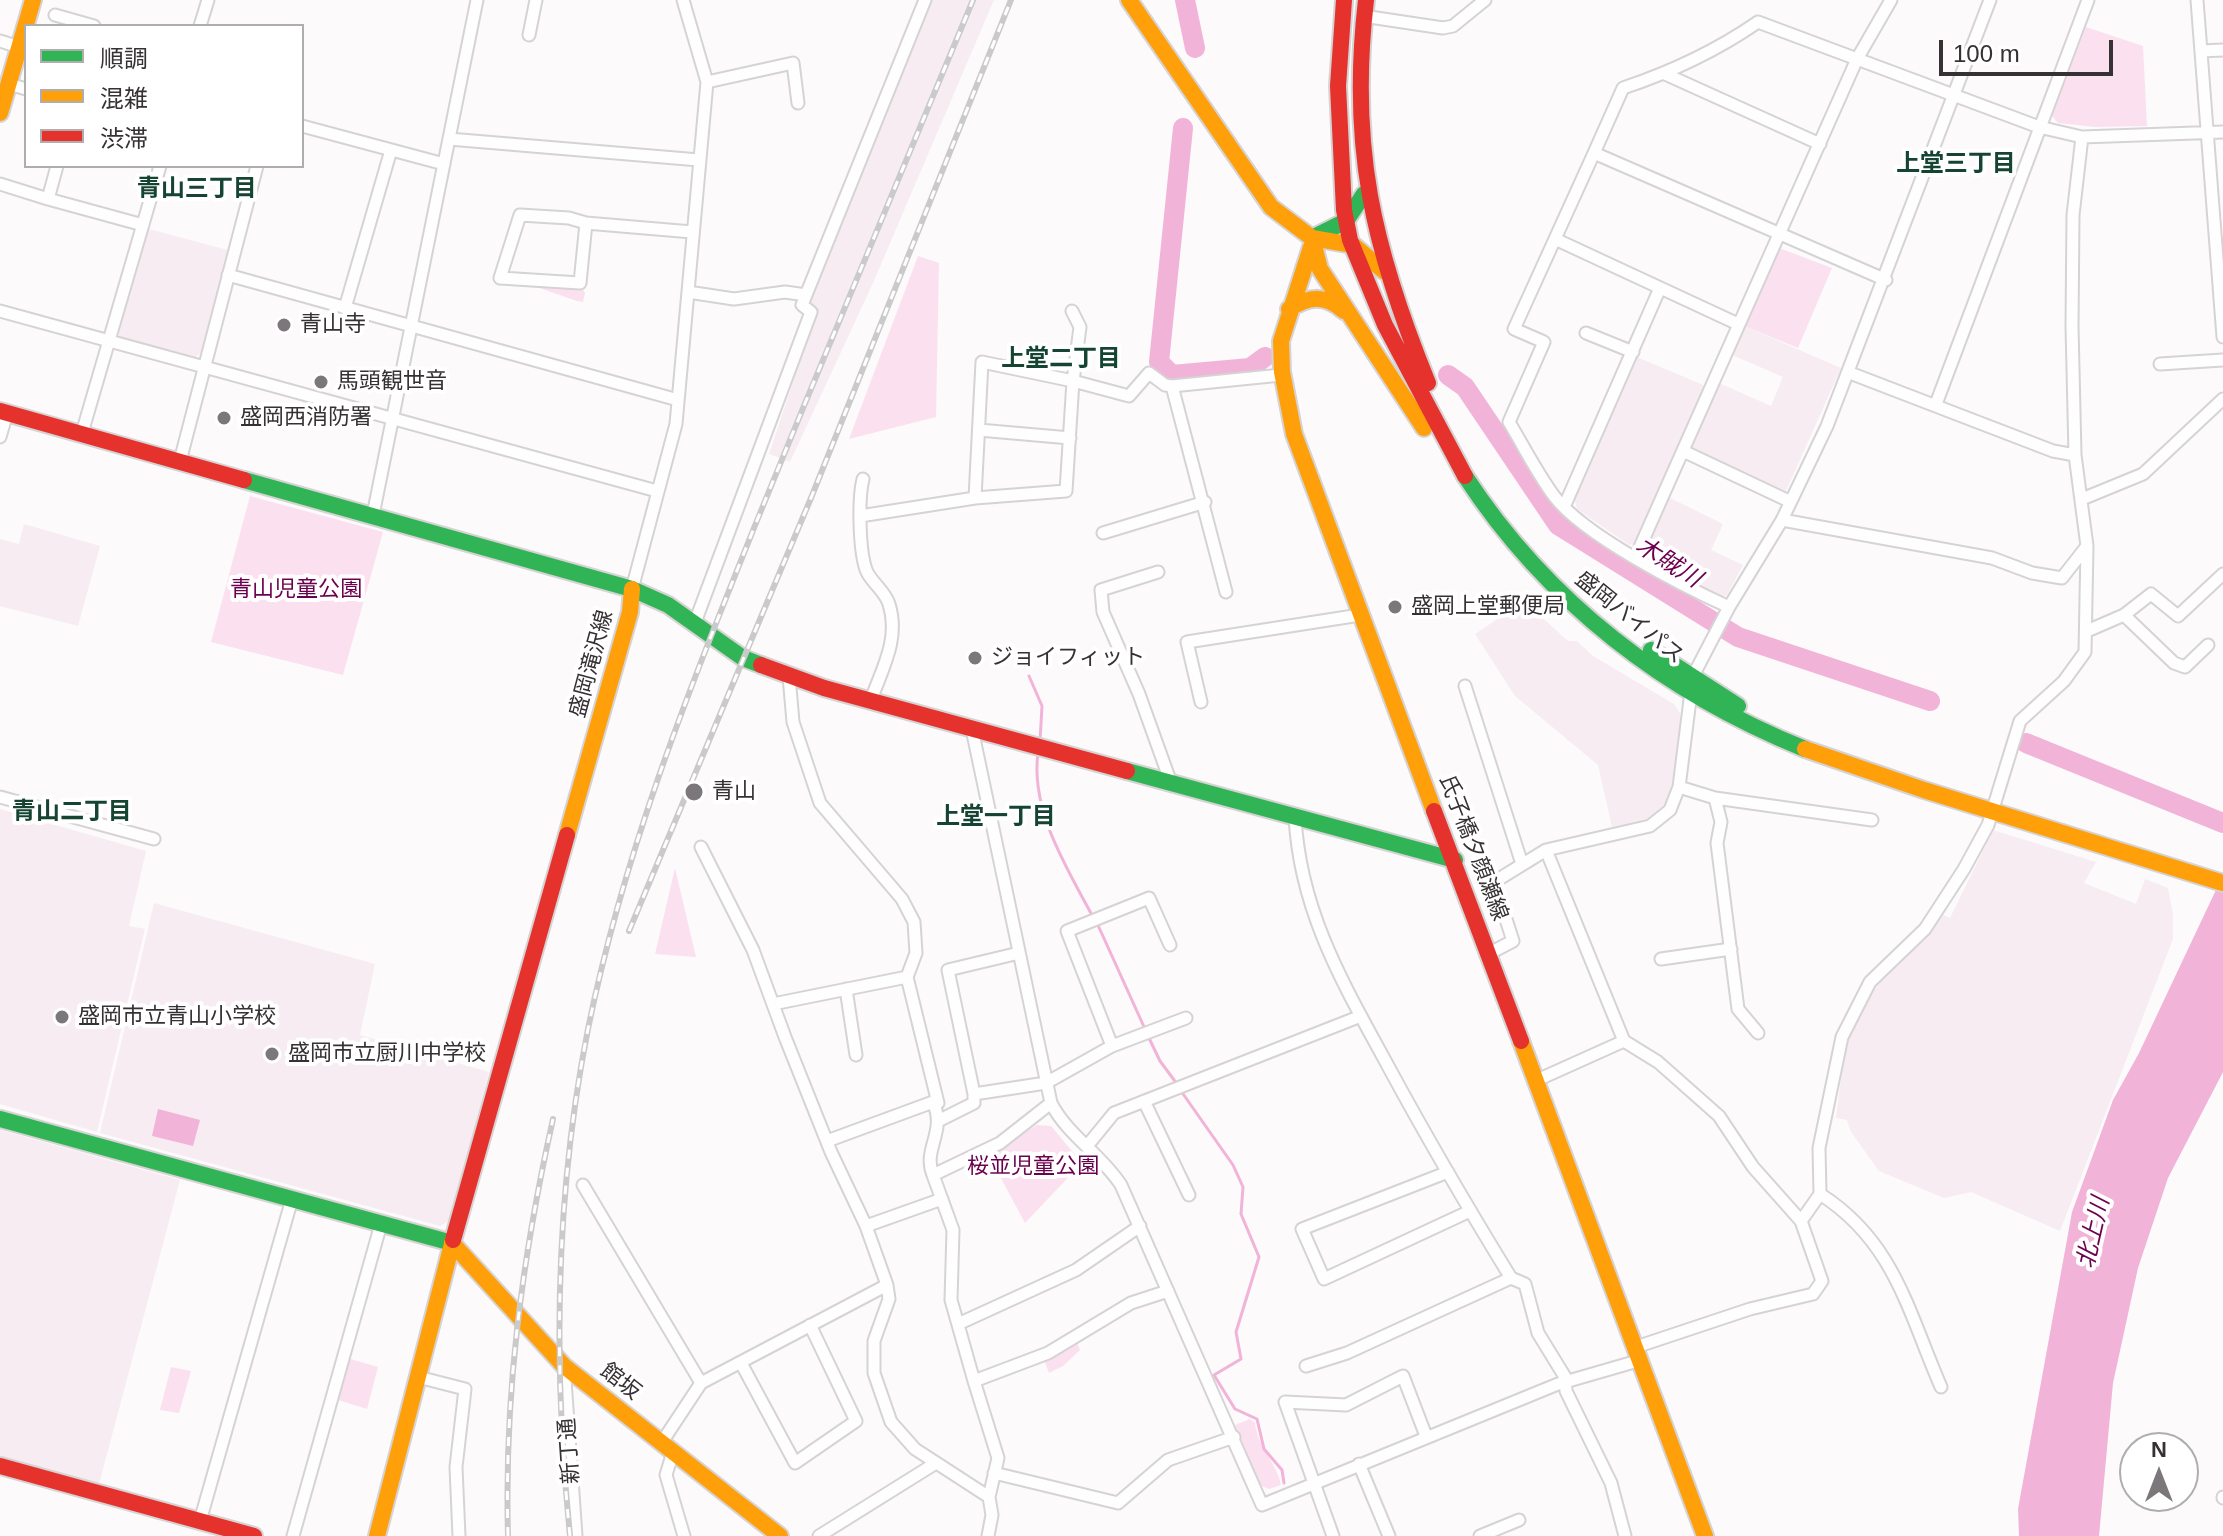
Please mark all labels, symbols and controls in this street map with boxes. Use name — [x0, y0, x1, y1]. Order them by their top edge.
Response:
legend — [24, 24, 304, 168]
scale bar — [1943, 24, 2117, 74]
text: 100 m — [1953, 40, 2020, 67]
text: 順調 — [100, 45, 148, 72]
text: 混雑 — [100, 85, 148, 112]
text: 渋滞 — [100, 125, 148, 152]
district label: 上堂三丁目 — [1896, 150, 2016, 178]
district label: 青山三丁目 — [137, 175, 257, 203]
place label: 青山寺 — [300, 312, 366, 338]
marker: 青山寺 — [275, 316, 293, 334]
district label: 上堂二丁目 — [1001, 345, 1121, 373]
place label: 馬頭観世音 — [337, 369, 447, 395]
marker: 馬頭観世音 — [312, 373, 330, 391]
place label: 盛岡西消防署 — [240, 405, 372, 431]
marker: 盛岡西消防署 — [215, 409, 233, 427]
water label: 木賊川 — [1630, 532, 1706, 594]
street label: 盛岡バイパス — [1569, 566, 1689, 670]
park label: 青山児童公園 — [230, 577, 362, 603]
place label: 盛岡上堂郵便局 — [1411, 594, 1565, 620]
marker: 盛岡上堂郵便局 — [1386, 598, 1404, 616]
street label: 盛岡滝沢線 — [565, 607, 619, 721]
place label: ジョイフィット — [991, 645, 1145, 671]
marker: ジョイフィット — [966, 649, 984, 667]
street label: 氏子橋夕顔瀬線 — [1433, 771, 1513, 925]
place label: 青山 — [712, 779, 756, 805]
marker: 青山 — [683, 781, 705, 803]
district label: 青山二丁目 — [12, 798, 132, 826]
district label: 上堂一丁目 — [936, 803, 1056, 831]
place label: 盛岡市立青山小学校 — [78, 1004, 276, 1030]
marker: 盛岡市立青山小学校 — [53, 1008, 71, 1026]
place label: 盛岡市立厨川中学校 — [288, 1041, 486, 1067]
marker: 盛岡市立厨川中学校 — [263, 1045, 281, 1063]
park label: 桜並児童公園 — [967, 1154, 1099, 1180]
water label: 北上川 — [2072, 1195, 2116, 1271]
street label: 館坂 — [595, 1358, 645, 1406]
street label: 新丁通 — [555, 1417, 585, 1485]
north arrow — [2119, 1432, 2199, 1512]
text: N — [2151, 1437, 2167, 1462]

